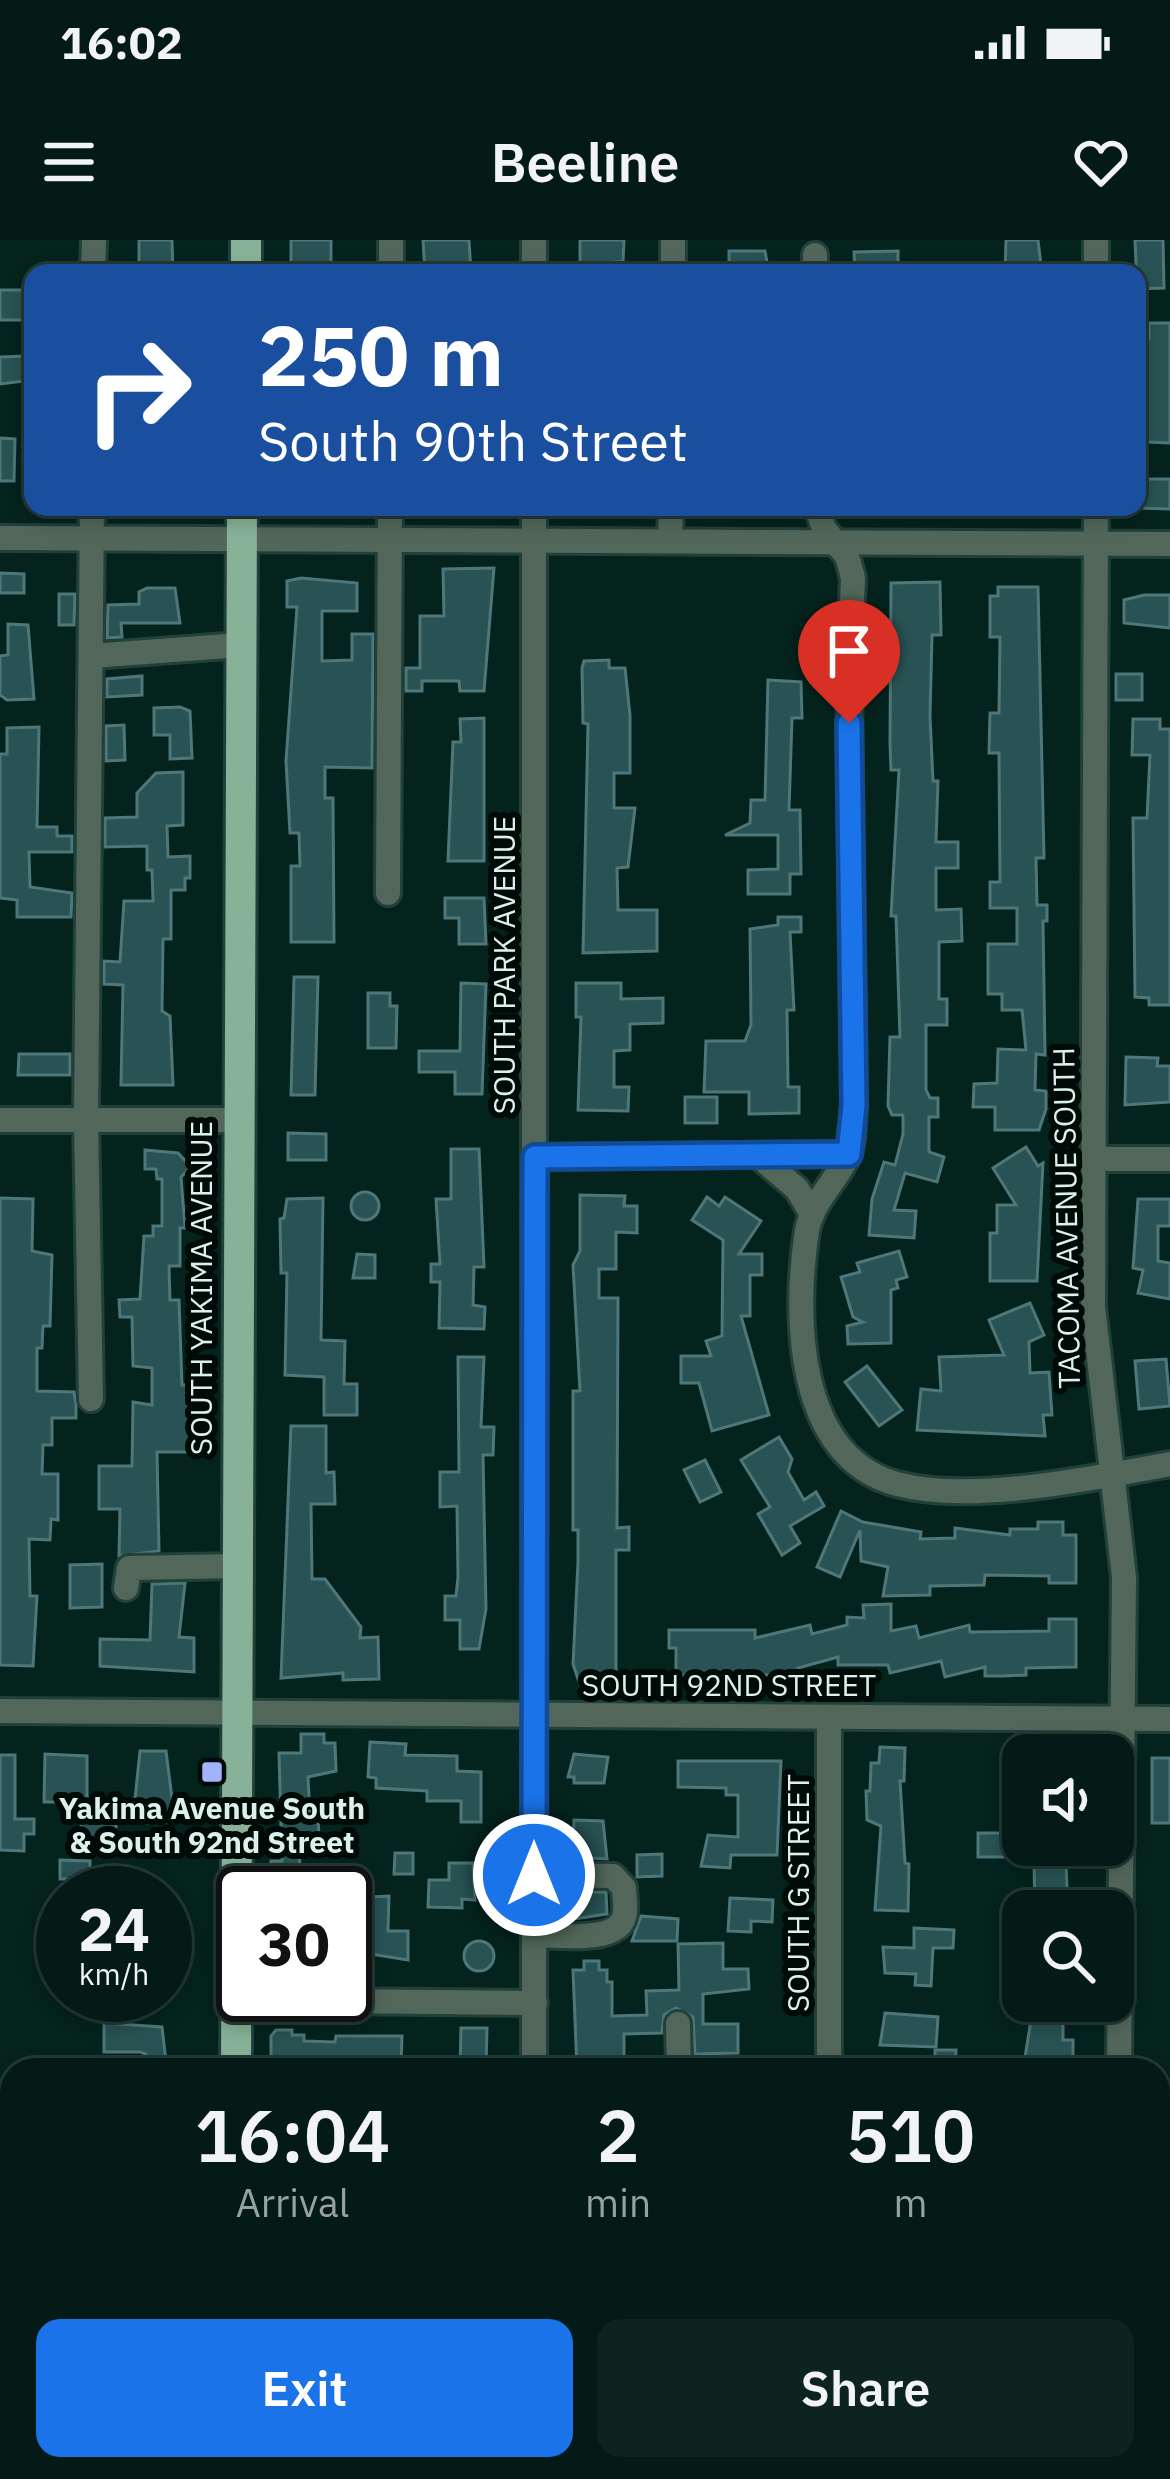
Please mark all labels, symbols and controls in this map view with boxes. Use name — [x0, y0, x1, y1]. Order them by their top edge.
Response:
text: 16:02 — [60, 13, 183, 71]
text: Beeline — [491, 127, 679, 197]
icon: menu — [36, 129, 102, 195]
icon: heart — [1068, 129, 1134, 195]
text: 250 m — [258, 300, 504, 409]
icon: right — [60, 312, 216, 468]
text: South 90th Street — [258, 406, 688, 476]
pin — [798, 600, 900, 723]
icon: arrive — [816, 618, 882, 684]
street label: SOUTH PARK AVENUE — [484, 816, 523, 1114]
street label: TACOMA AVENUE SOUTH — [1043, 1047, 1088, 1389]
street label: SOUTH YAKIMA AVENUE — [181, 1121, 220, 1455]
street label: SOUTH 92ND STREET — [582, 1665, 876, 1704]
map controls — [1002, 1734, 1134, 2022]
button: sound — [1002, 1734, 1134, 1866]
marker: Yakima Avenue South & South 92nd Street — [199, 1759, 225, 1785]
street label: SOUTH G STREET — [778, 1774, 817, 2012]
place label: Yakima Avenue South & South 92nd Street — [59, 1788, 365, 1861]
position arrow — [471, 1812, 597, 1938]
speed limit sign: 30 — [216, 1866, 372, 2022]
text: 24 — [78, 1889, 150, 1968]
button: search — [1002, 1890, 1134, 2022]
text: km/h — [79, 1954, 149, 1993]
text: 16:04 — [195, 2088, 390, 2182]
text: 2 — [596, 2088, 640, 2182]
text: 510 — [846, 2088, 975, 2182]
text: Arrival — [236, 2177, 349, 2228]
text: min — [585, 2177, 651, 2228]
text: m — [893, 2177, 928, 2228]
button: Exit — [36, 2319, 573, 2457]
button: Share — [597, 2319, 1134, 2457]

